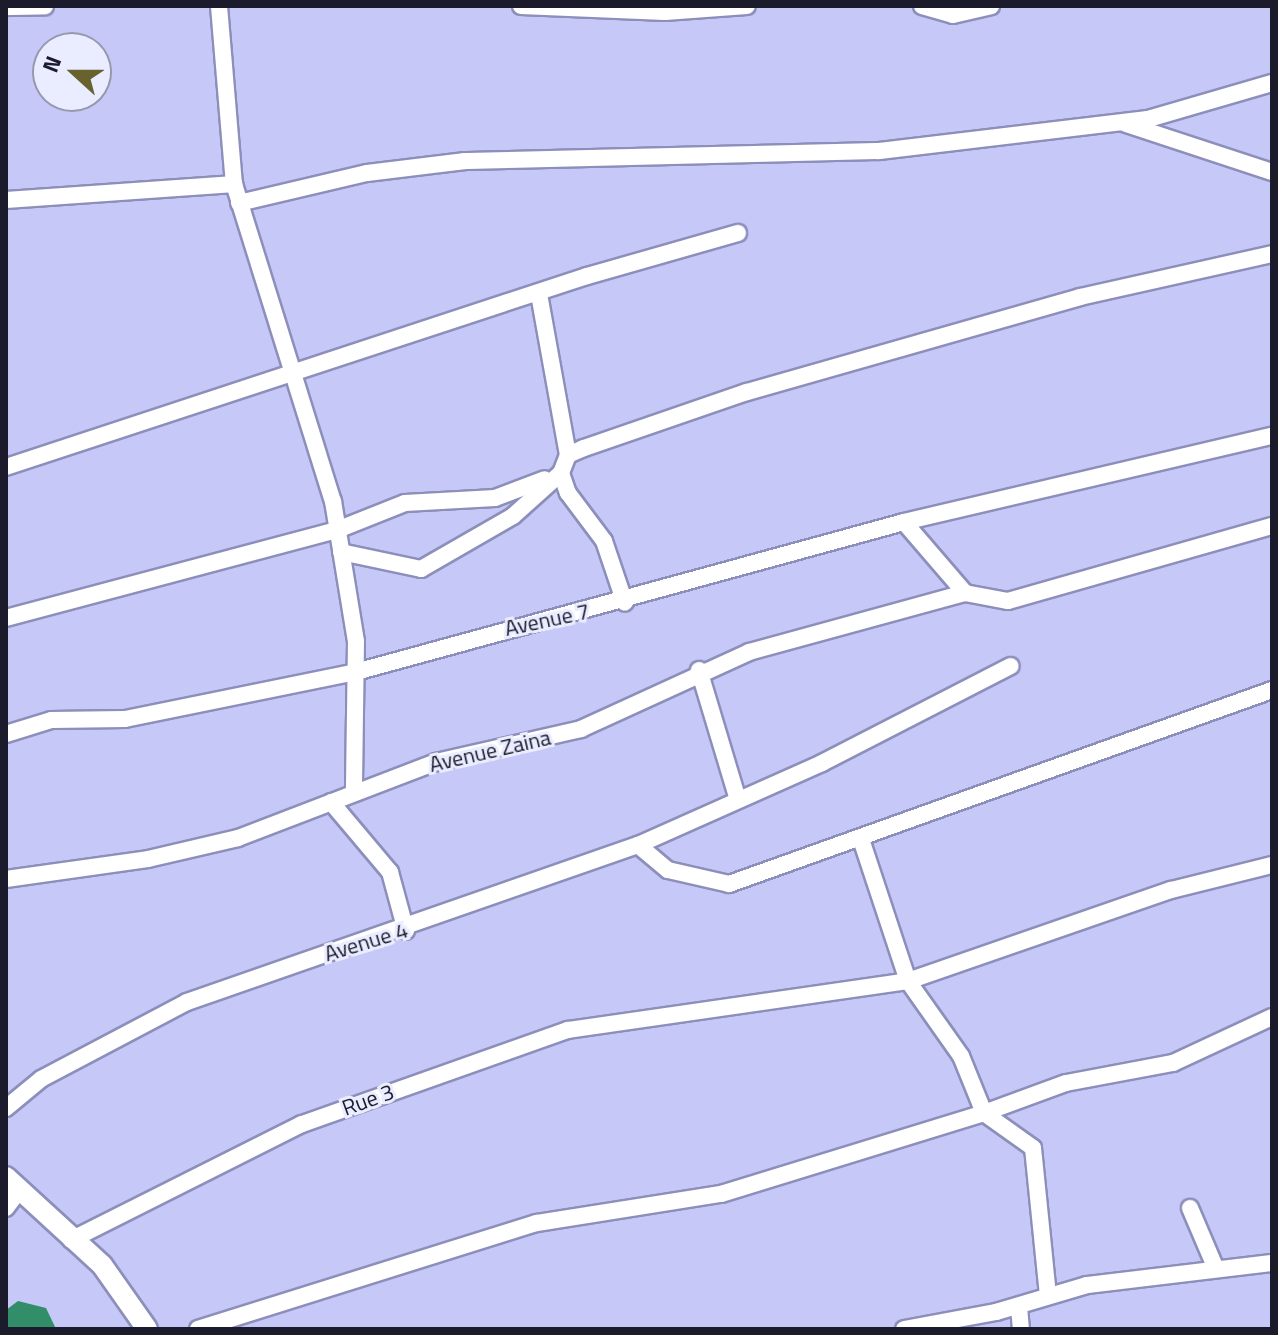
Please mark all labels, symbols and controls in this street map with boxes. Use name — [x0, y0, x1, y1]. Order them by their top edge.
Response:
north arrow — [32, 32, 112, 112]
text: N — [33, 51, 70, 77]
street label: Avenue 7 — [502, 598, 592, 642]
street label: Avenue Zaina — [427, 724, 553, 778]
street label: Avenue 4 — [321, 917, 411, 967]
street label: Rue 3 — [338, 1078, 398, 1122]

